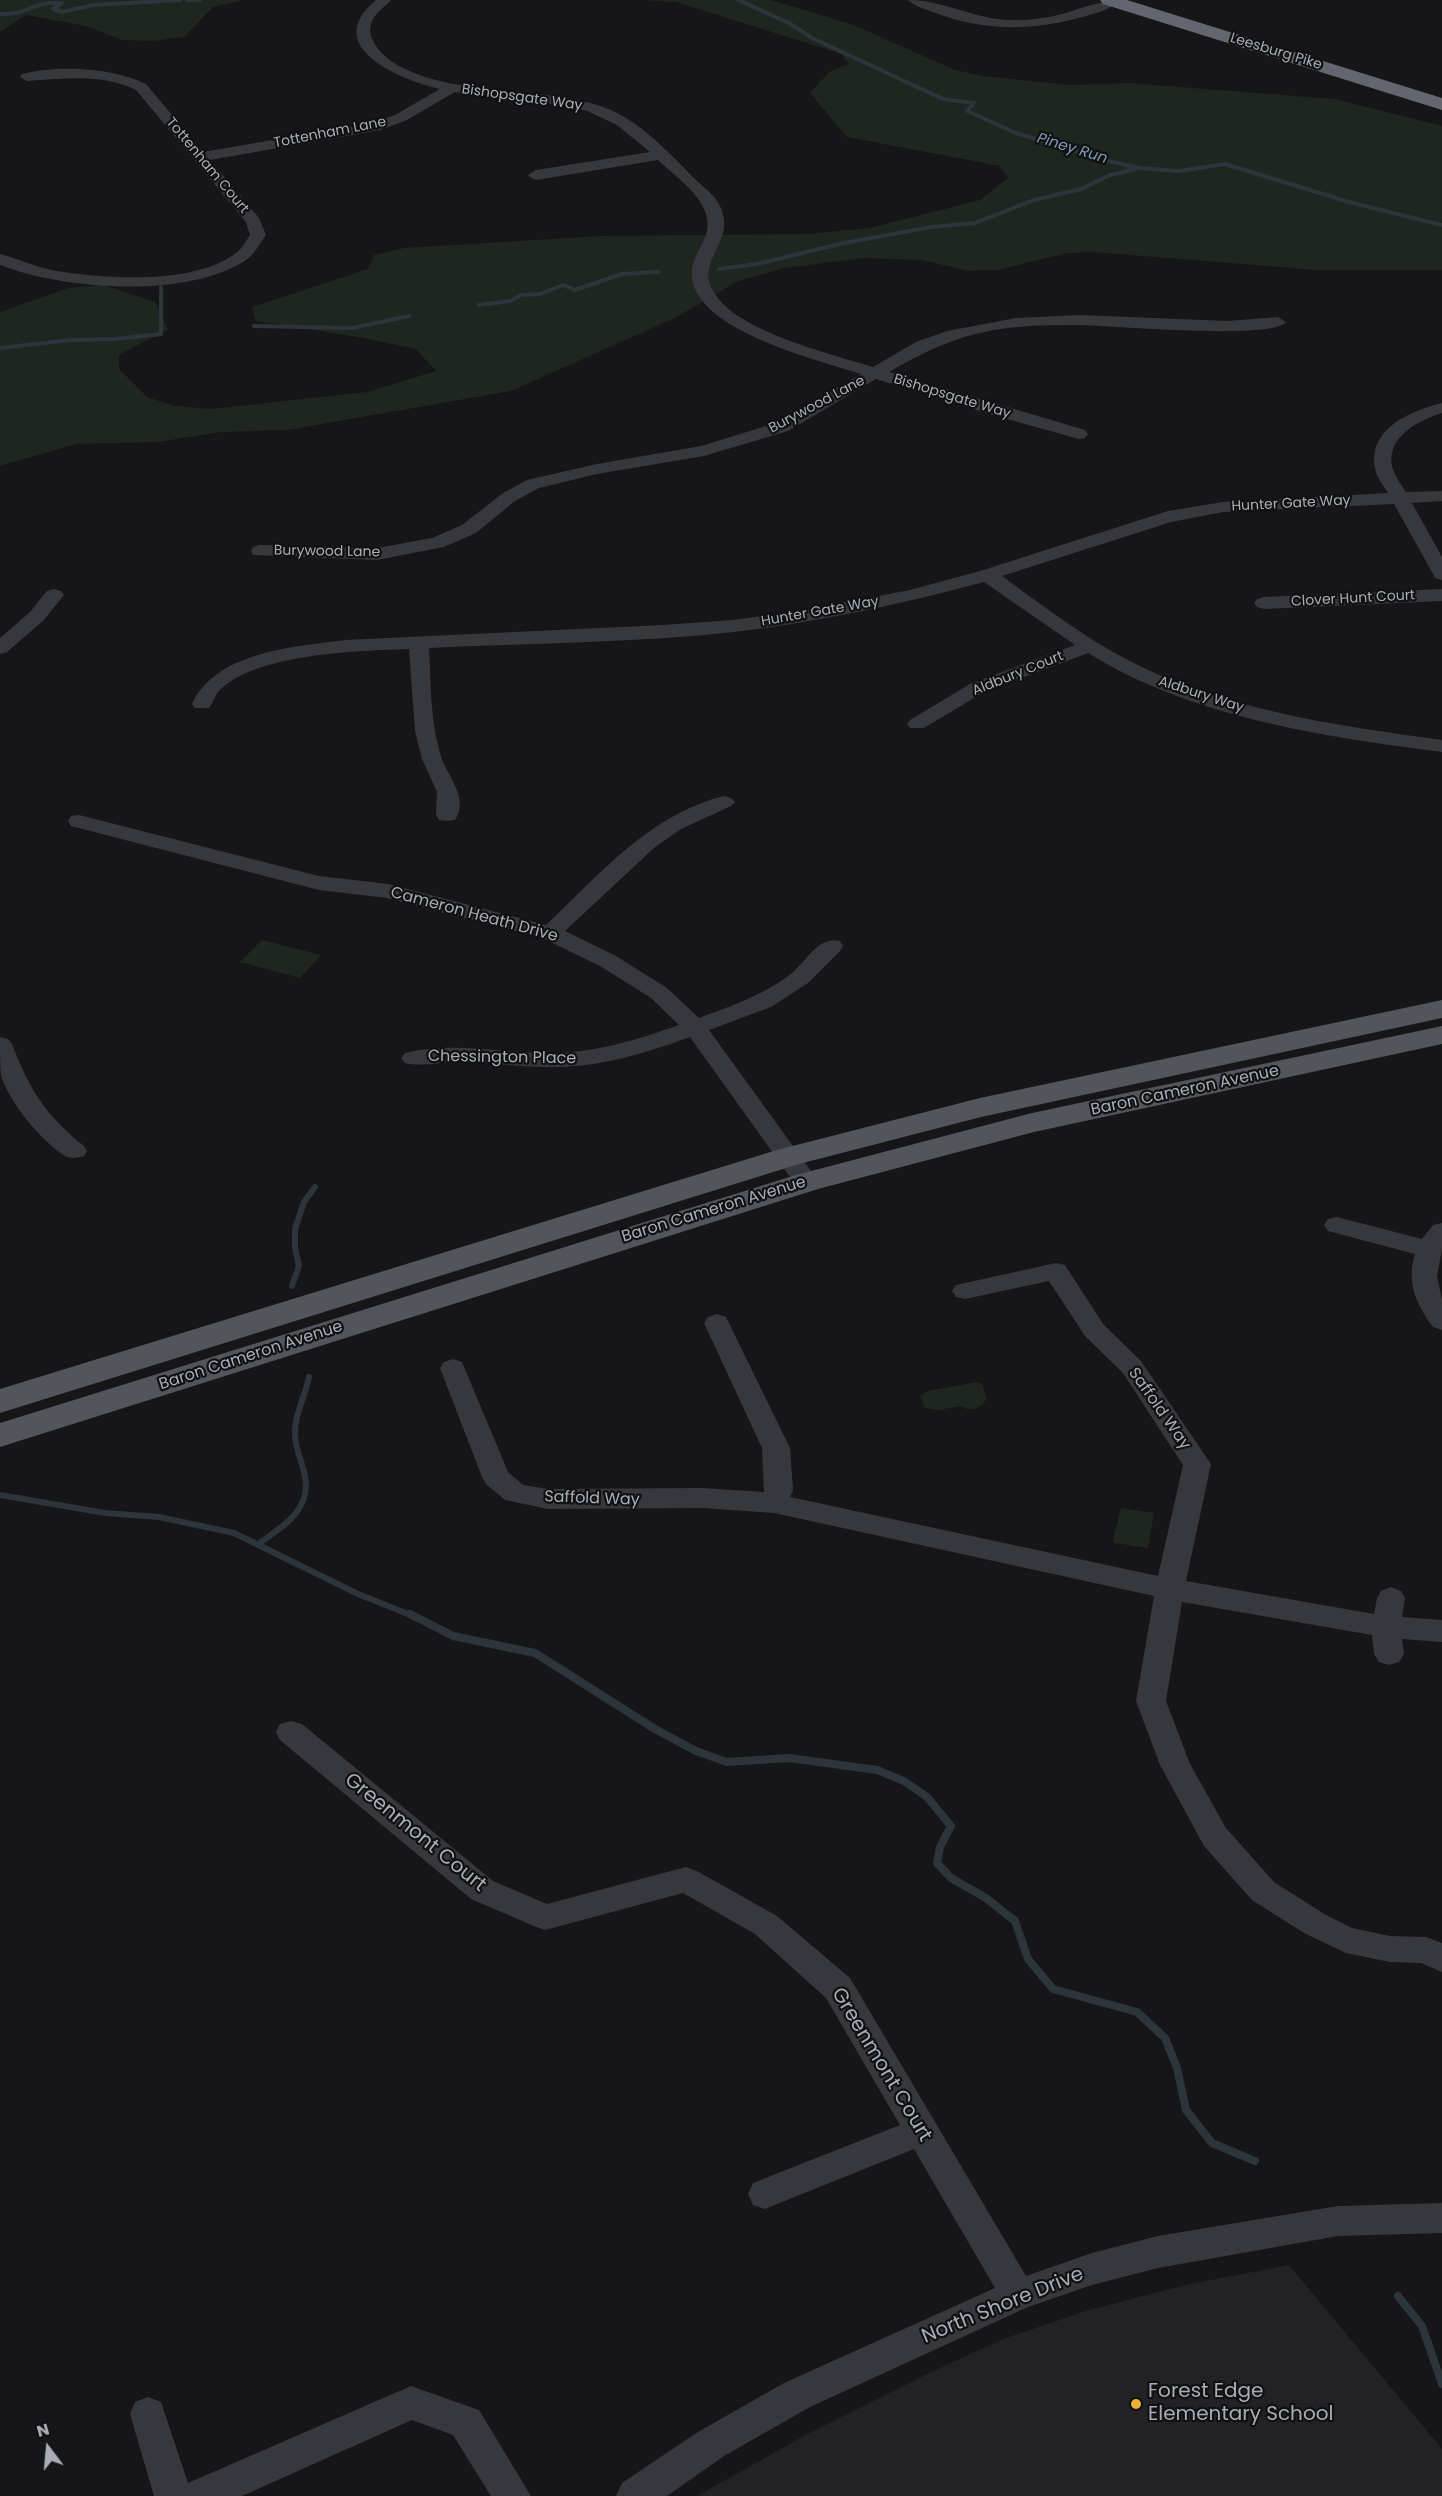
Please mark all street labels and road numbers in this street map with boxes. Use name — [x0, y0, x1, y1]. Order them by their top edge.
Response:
street label: Leesburg Pike — [1228, 30, 1324, 74]
street label: Bishopsgate Way — [461, 81, 583, 115]
street label: Tottenham Lane — [272, 114, 388, 152]
street label: Tottenham Court — [162, 115, 252, 217]
street label: Bishopsgate Way — [891, 371, 1013, 423]
street label: Burywood Lane — [766, 373, 868, 437]
street label: Hunter Gate Way — [1231, 492, 1351, 516]
street label: Burywood Lane — [274, 543, 380, 561]
street label: Clover Hunt Court — [1291, 587, 1415, 611]
street label: Hunter Gate Way — [760, 593, 880, 631]
street label: Aldbury Court — [970, 648, 1066, 700]
street label: Aldbury Way — [1156, 673, 1246, 717]
street label: Cameron Heath Drive — [388, 883, 560, 947]
street label: Chessington Place — [428, 1047, 576, 1069]
street label: Baron Cameron Avenue — [1089, 1062, 1281, 1120]
street label: Baron Cameron Avenue — [620, 1173, 808, 1247]
street label: Baron Cameron Avenue — [157, 1317, 345, 1395]
street label: Saffold Way — [1124, 1364, 1194, 1454]
street label: Saffold Way — [544, 1488, 640, 1510]
street label: Greenmont Court — [339, 1769, 491, 1897]
street label: Greenmont Court — [826, 1984, 936, 2146]
street label: North Shore Drive — [919, 2263, 1087, 2349]

